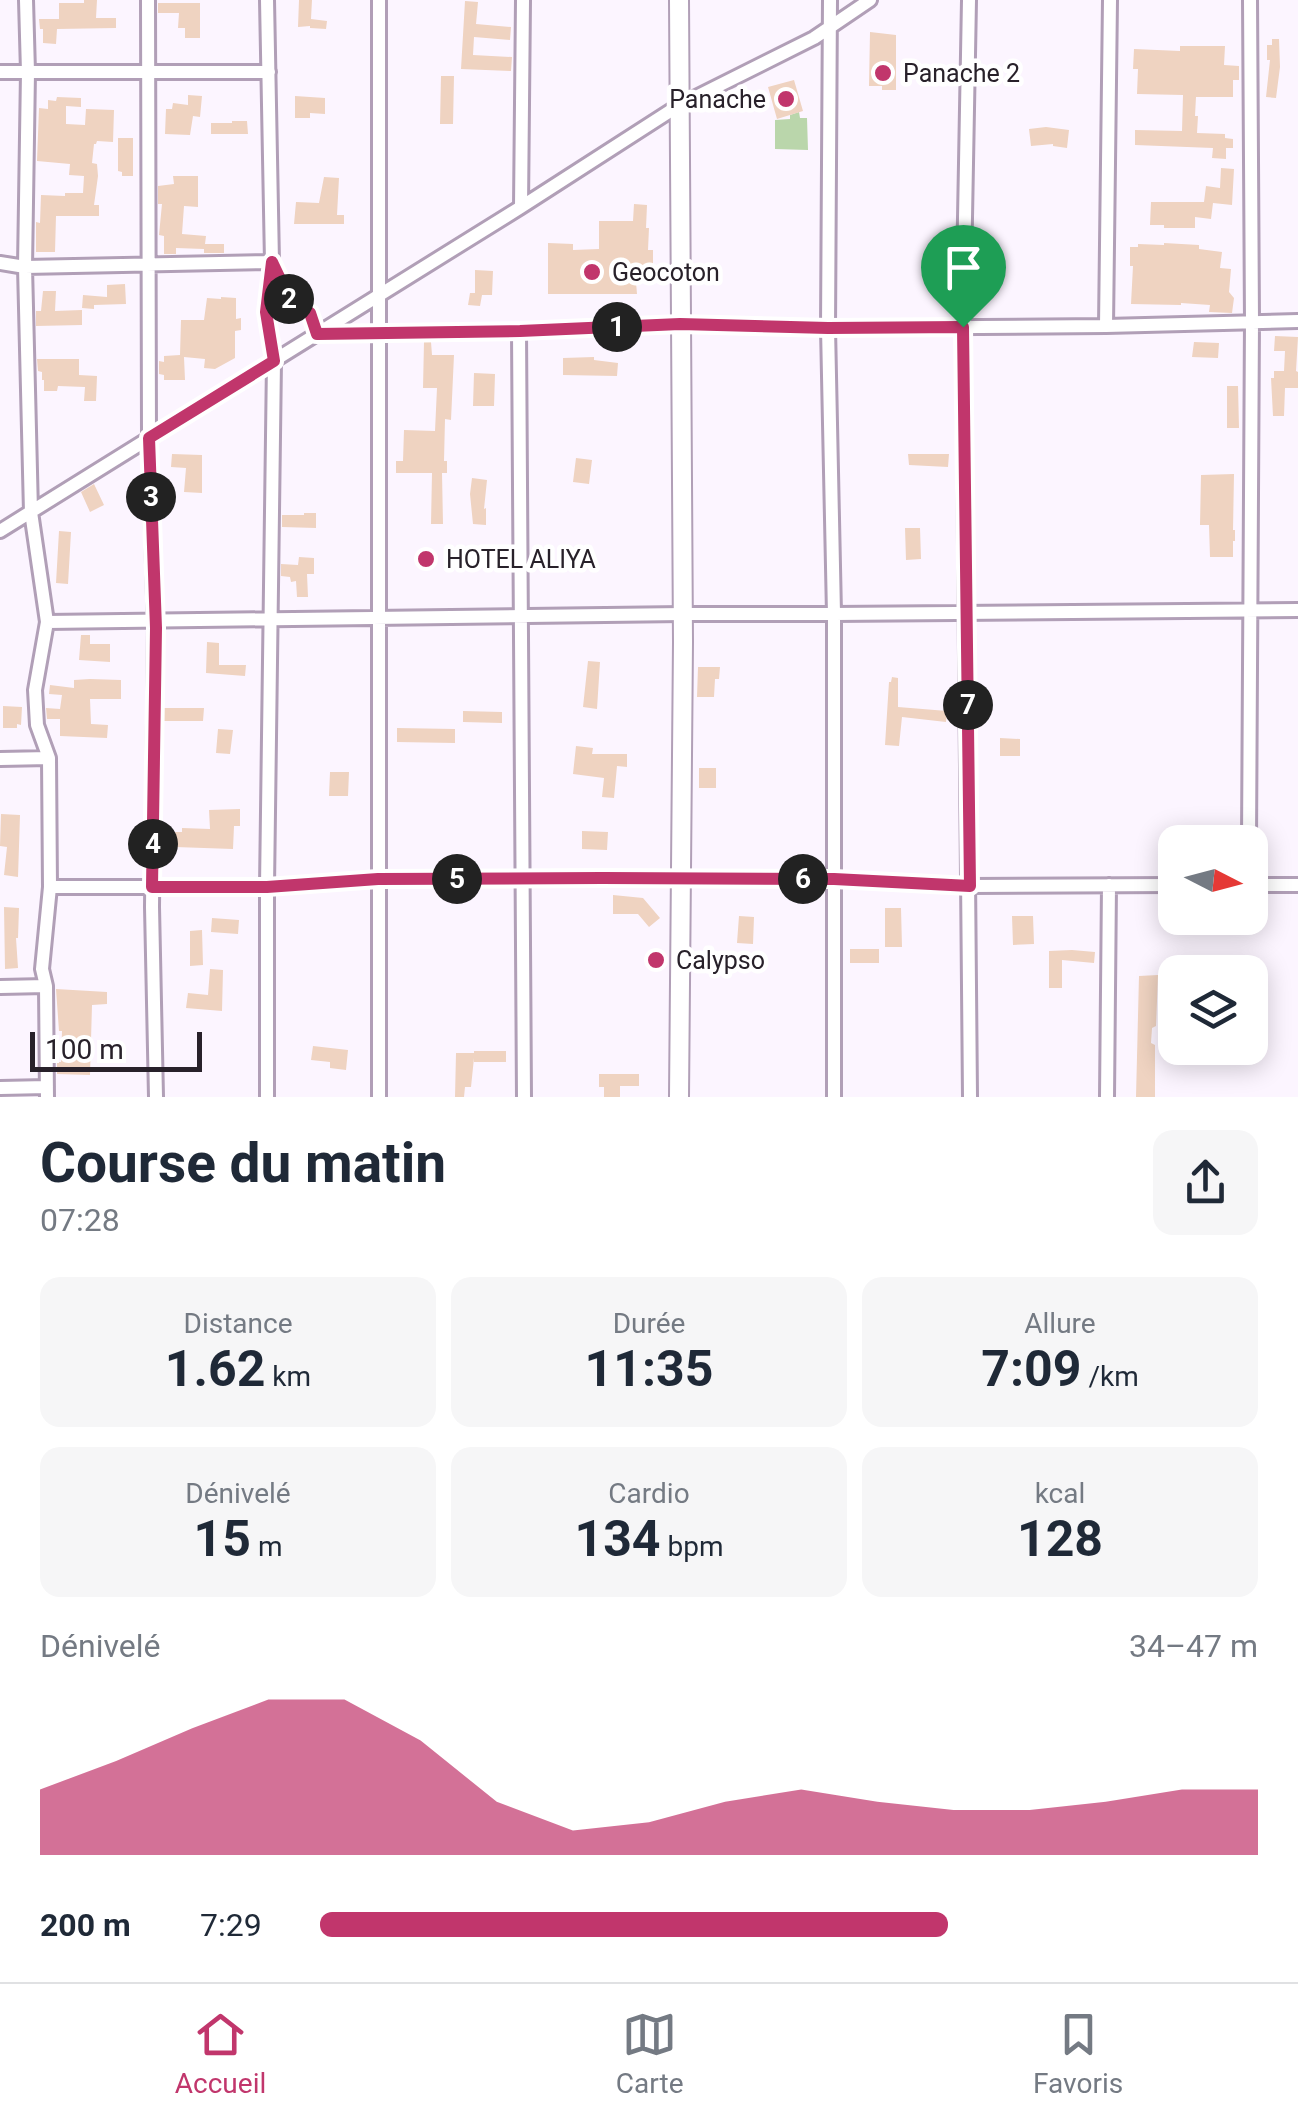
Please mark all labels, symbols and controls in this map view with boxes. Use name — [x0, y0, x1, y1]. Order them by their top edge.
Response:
place label: Panache 2 — [903, 59, 1020, 88]
marker: Panache 2 — [872, 62, 894, 84]
place label: Panache — [669, 85, 766, 114]
marker: Panache — [775, 88, 797, 110]
pin — [921, 225, 1006, 328]
icon: arrive — [936, 240, 991, 295]
place label: Geocoton — [612, 258, 720, 287]
marker: Geocoton — [581, 261, 603, 283]
pin: 2 — [264, 274, 314, 324]
text: 2 — [281, 282, 297, 315]
pin: 1 — [592, 302, 642, 352]
text: 1 — [609, 310, 625, 343]
pin: 3 — [126, 472, 176, 522]
text: 3 — [143, 480, 159, 513]
place label: HOTEL ALIYA — [446, 545, 596, 574]
marker: HOTEL ALIYA — [415, 548, 437, 570]
pin: 7 — [943, 680, 993, 730]
text: 7 — [960, 688, 976, 721]
pin: 4 — [128, 819, 178, 869]
north arrow — [1158, 825, 1268, 935]
map controls — [1158, 825, 1268, 1065]
text: 4 — [145, 827, 161, 860]
pin: 5 — [432, 854, 482, 904]
pin: 6 — [778, 854, 828, 904]
text: 5 — [449, 862, 465, 895]
text: 6 — [795, 862, 811, 895]
place label: Calypso — [676, 946, 765, 975]
marker: Calypso — [645, 949, 667, 971]
button: layers — [1158, 955, 1268, 1065]
scale bar — [30, 1027, 202, 1072]
text: 100 m — [45, 1033, 124, 1066]
button: share — [1153, 1130, 1258, 1235]
text: Course du matin — [40, 1131, 446, 1195]
text: 07:28 — [40, 1201, 120, 1239]
text: Distance — [184, 1307, 293, 1340]
text: Durée — [613, 1307, 685, 1340]
text: Allure — [1024, 1307, 1096, 1340]
text: 1.62 — [165, 1340, 265, 1398]
text: 11:35 — [585, 1340, 713, 1398]
text: 7:09 — [981, 1340, 1081, 1398]
text: km — [265, 1360, 311, 1393]
text: /km — [1081, 1360, 1139, 1393]
text: Dénivelé — [185, 1477, 291, 1510]
text: Cardio — [608, 1477, 690, 1510]
text: kcal — [1035, 1477, 1085, 1510]
text: 15 — [194, 1510, 251, 1568]
text: 134 — [574, 1510, 661, 1568]
text: 128 — [1017, 1510, 1103, 1568]
text: m — [251, 1530, 282, 1563]
text: bpm — [661, 1530, 724, 1563]
text: Dénivelé — [40, 1627, 160, 1665]
text: 34–47 m — [1129, 1627, 1258, 1665]
text: 200 m — [40, 1906, 131, 1944]
text: 7:29 — [200, 1906, 262, 1944]
tab: Accueil — [175, 2007, 266, 2100]
tab: Carte — [616, 2007, 683, 2100]
tab: Favoris — [1033, 2007, 1123, 2100]

